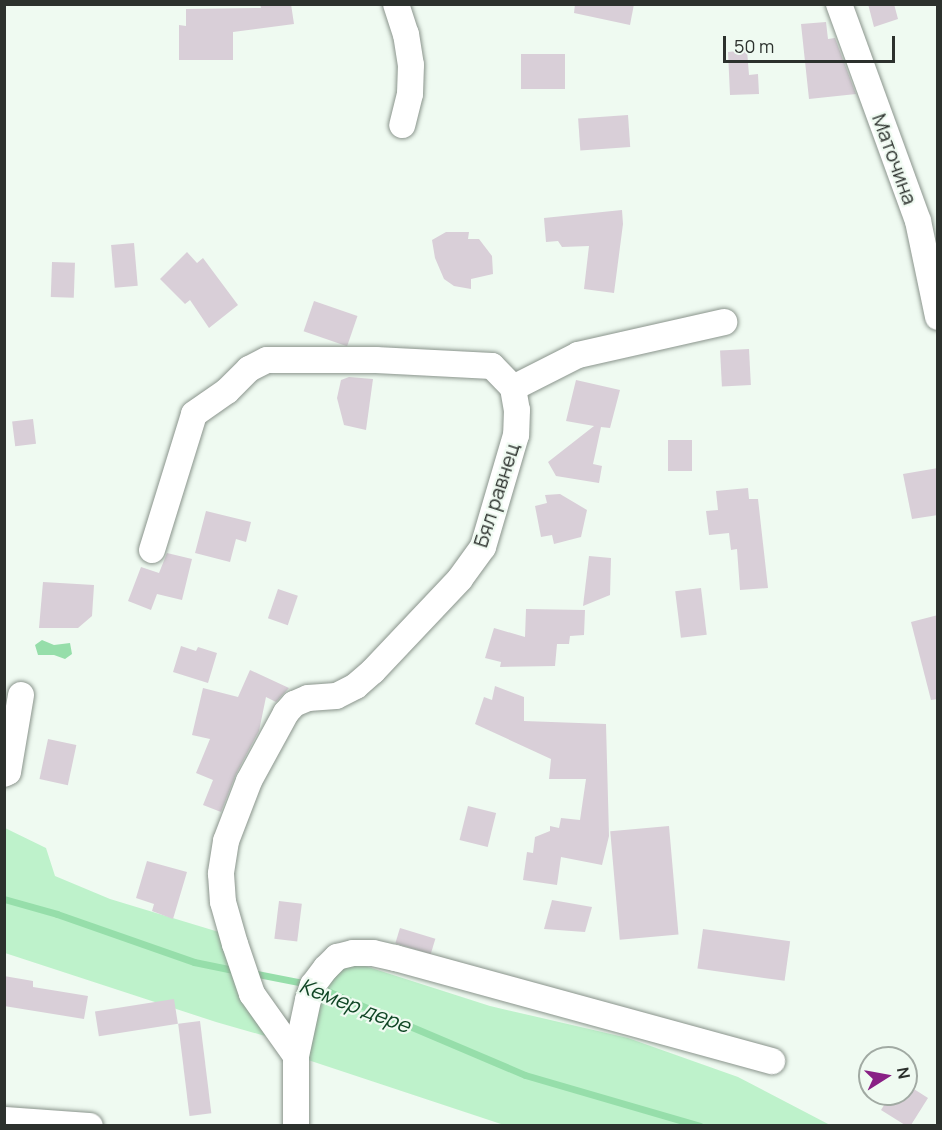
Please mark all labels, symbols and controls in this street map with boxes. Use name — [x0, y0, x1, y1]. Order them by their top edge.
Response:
scale bar — [726, 24, 898, 62]
text: 50 m — [734, 34, 774, 58]
street label: Маточина — [867, 110, 923, 208]
street label: Бял равнец — [468, 440, 524, 550]
water label: Кемер дере — [296, 972, 414, 1038]
north arrow — [858, 1046, 918, 1106]
text: N — [892, 1065, 916, 1081]

